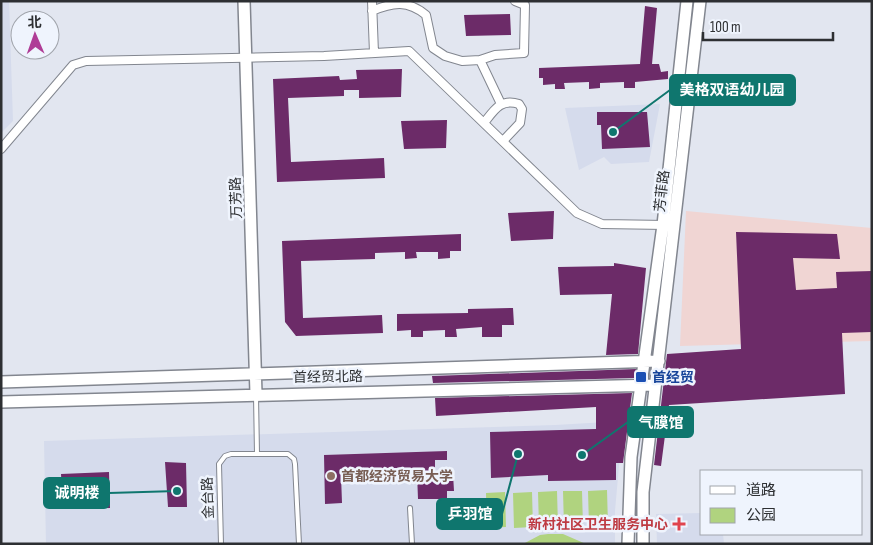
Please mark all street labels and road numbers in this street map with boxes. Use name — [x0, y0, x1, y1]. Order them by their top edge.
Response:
street label: 芳菲路 — [651, 169, 673, 213]
street label: 万芳路 — [227, 177, 245, 219]
street label: 首经贸北路 — [293, 368, 363, 386]
street label: 金台路 — [199, 477, 217, 519]

